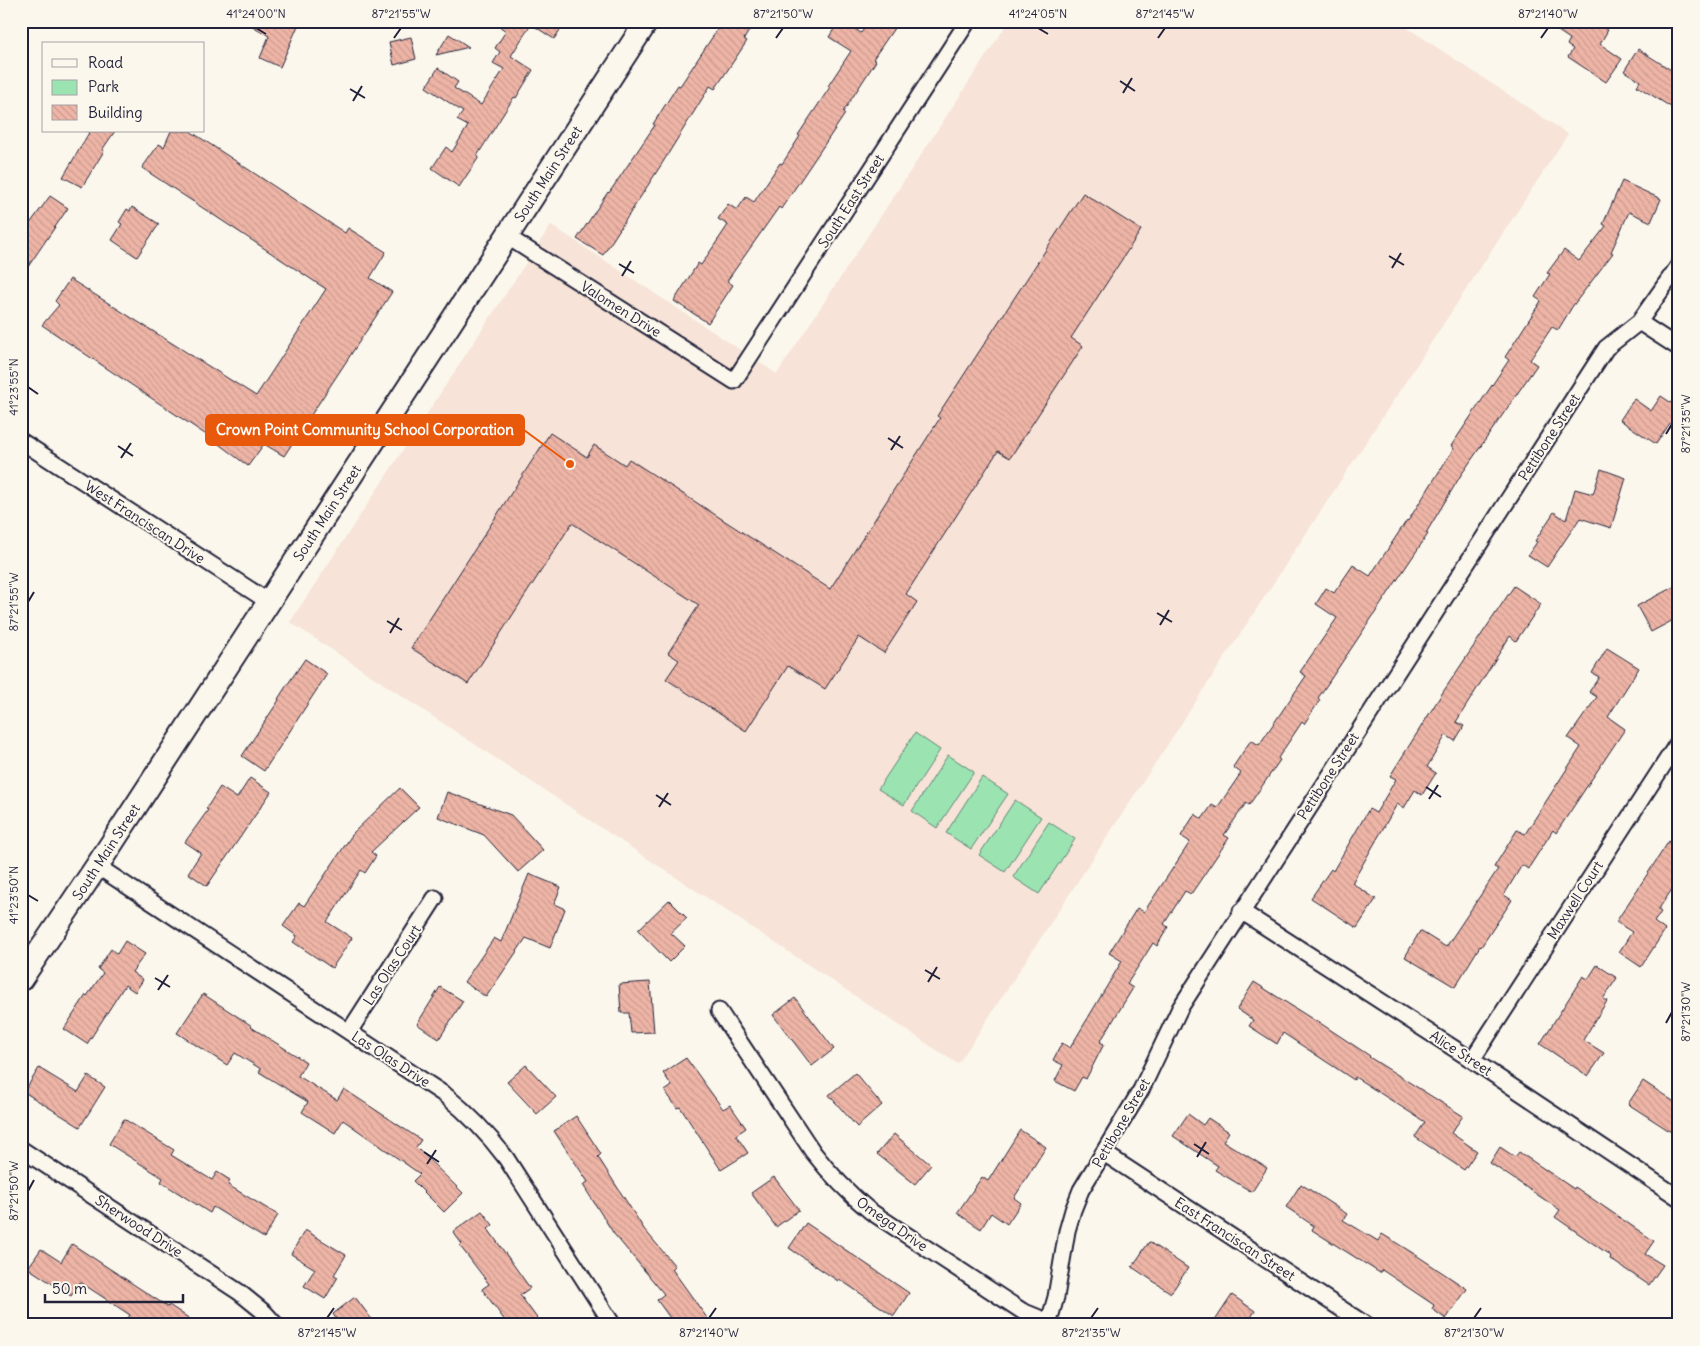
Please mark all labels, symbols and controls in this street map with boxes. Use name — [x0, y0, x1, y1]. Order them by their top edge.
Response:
text: 41°24'00"N — [226, 6, 286, 21]
text: 87°21'55"W — [371, 6, 431, 21]
text: 87°21'50"W — [753, 6, 813, 21]
text: 41°24'05"N — [1009, 6, 1067, 21]
text: 87°21'45"W — [1136, 6, 1195, 21]
text: 87°21'40"W — [1518, 6, 1578, 21]
legend — [42, 42, 205, 132]
text: Road — [88, 53, 123, 72]
text: Park — [88, 77, 119, 96]
text: Building — [88, 103, 143, 122]
street label: South Main Street — [510, 122, 586, 226]
street label: South East Street — [814, 151, 888, 251]
street label: Valomen Drive — [577, 277, 665, 341]
text: 41°23'55"N — [6, 358, 21, 416]
street label: Pettibone Street — [1514, 390, 1584, 484]
text: 87°21'35"W — [1678, 394, 1693, 454]
callout: Crown Point Community School Corporation — [206, 415, 524, 445]
text: Crown Point Community School Corporation — [216, 420, 514, 440]
street label: South Main Street — [289, 461, 365, 565]
street label: West Franciscan Drive — [82, 477, 208, 567]
text: 87°21'55"W — [6, 572, 21, 632]
street label: Pettibone Street — [1293, 729, 1363, 823]
street label: South Main Street — [68, 800, 144, 904]
street label: Maxwell Court — [1543, 857, 1607, 943]
text: 41°23'50"N — [6, 866, 21, 924]
street label: Las Olas Court — [359, 921, 425, 1009]
text: 87°21'30"W — [1678, 982, 1693, 1042]
street label: Alice Street — [1427, 1026, 1496, 1080]
street label: Las Olas Drive — [348, 1027, 434, 1091]
street label: Pettibone Street — [1088, 1075, 1154, 1171]
text: 87°21'50"W — [6, 1161, 21, 1221]
street label: Sherwood Drive — [92, 1191, 186, 1261]
street label: Omega Drive — [853, 1193, 931, 1255]
street label: East Franciscan Street — [1171, 1193, 1299, 1285]
scale bar — [45, 1271, 182, 1303]
text: 50 m — [52, 1279, 87, 1298]
text: 87°21'45"W — [298, 1325, 357, 1340]
text: 87°21'40"W — [679, 1325, 739, 1340]
text: 87°21'35"W — [1061, 1325, 1121, 1340]
text: 87°21'30"W — [1444, 1325, 1504, 1340]

